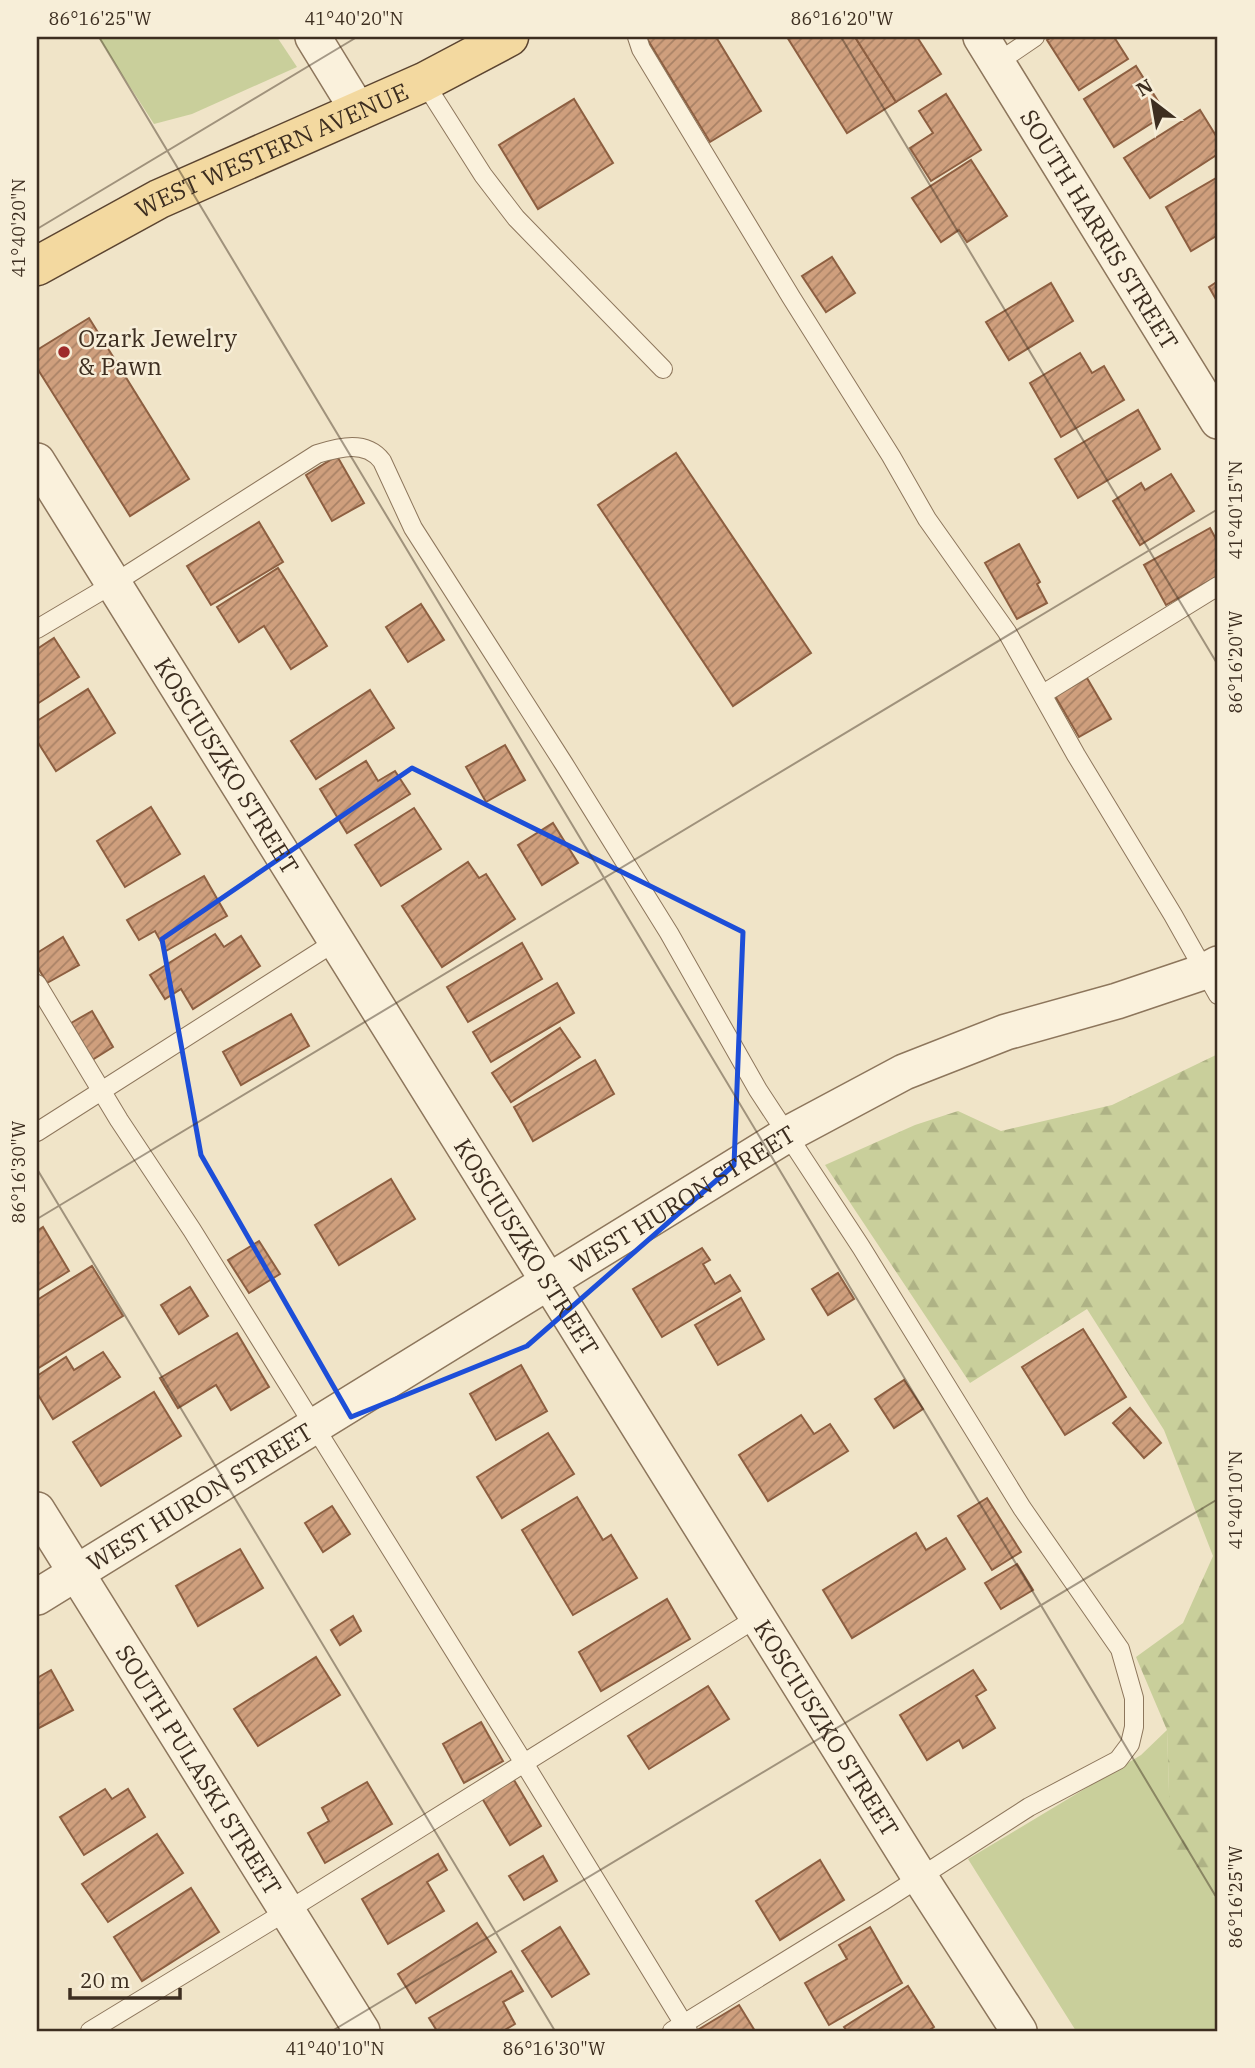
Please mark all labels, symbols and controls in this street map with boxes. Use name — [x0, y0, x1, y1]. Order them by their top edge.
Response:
text: 86°16'25"W — [49, 7, 152, 30]
text: 41°40'20"N — [305, 7, 404, 30]
text: 86°16'20"W — [791, 7, 894, 30]
north arrow — [1118, 66, 1188, 136]
text: N — [1132, 73, 1157, 102]
street label: WEST WESTERN AVENUE — [129, 75, 413, 225]
street label: SOUTH HARRIS STREET — [1013, 103, 1186, 355]
text: 41°40'20"N — [7, 179, 30, 278]
place label: Ozark Jewelry & Pawn — [78, 322, 237, 382]
marker: Ozark Jewelry & Pawn — [56, 344, 72, 360]
text: 41°40'15"N — [1224, 461, 1247, 560]
text: 86°16'20"W — [1224, 610, 1247, 713]
street label: KOSCIUSZKO STREET — [147, 651, 307, 880]
street label: WEST HURON STREET — [563, 1117, 801, 1281]
text: 86°16'30"W — [7, 1120, 30, 1223]
street label: KOSCIUSZKO STREET — [447, 1132, 606, 1361]
street label: WEST HURON STREET — [81, 1415, 318, 1579]
text: 41°40'10"N — [1224, 1451, 1247, 1550]
street label: KOSCIUSZKO STREET — [747, 1614, 906, 1842]
street label: SOUTH PULASKI STREET — [109, 1638, 289, 1901]
text: 86°16'25"W — [1224, 1845, 1247, 1948]
scale bar — [70, 1956, 180, 2000]
text: 20 m — [80, 1966, 130, 1994]
text: 41°40'10"N — [286, 2037, 385, 2060]
text: 86°16'30"W — [503, 2037, 606, 2060]

